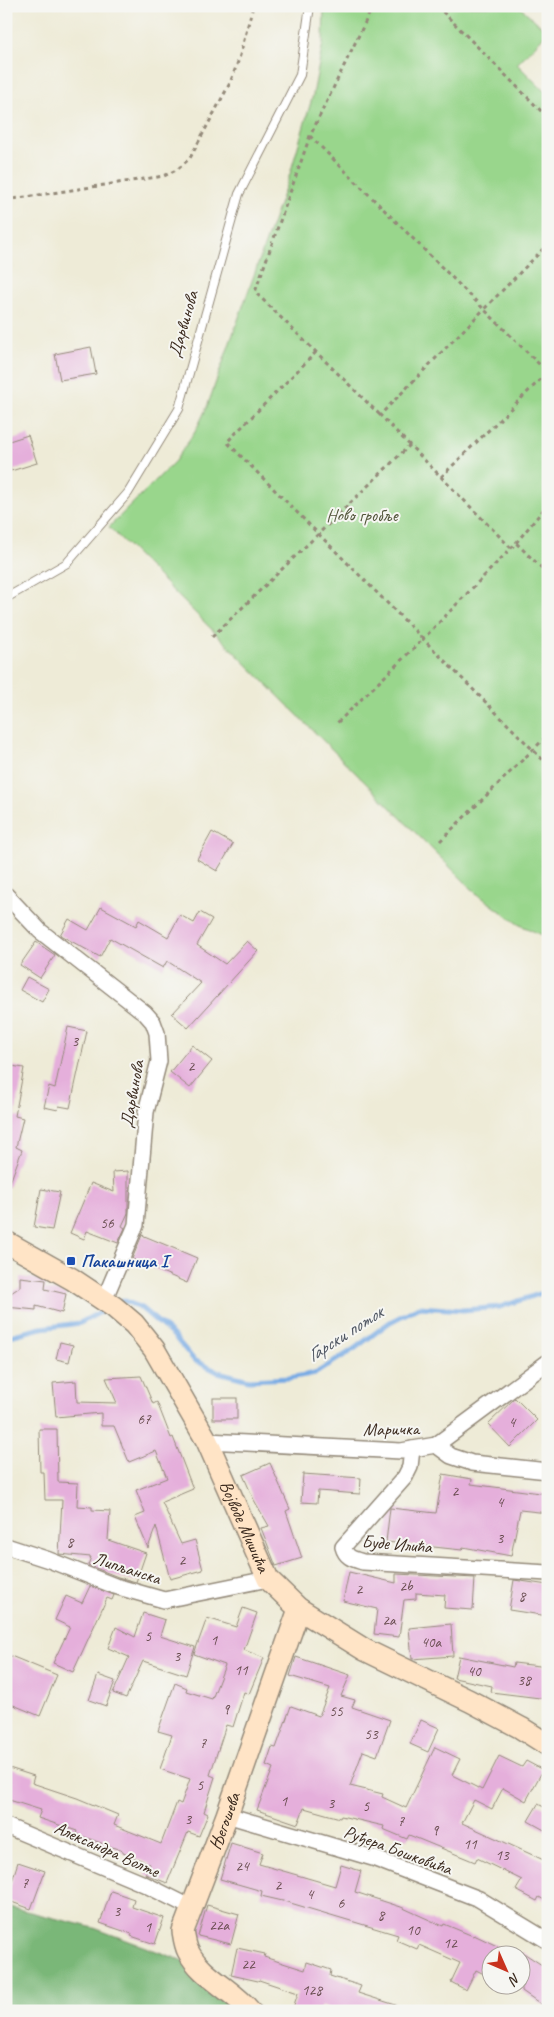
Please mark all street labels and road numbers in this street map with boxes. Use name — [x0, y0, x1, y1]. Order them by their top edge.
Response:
street label: Дарвинова — [163, 287, 203, 360]
street label: Дарвинова — [115, 1058, 149, 1129]
street label: Маричка — [363, 1417, 421, 1440]
street label: Војводе Мишића — [215, 1477, 275, 1577]
street label: Буде Илића — [361, 1530, 434, 1558]
street label: Липљанска — [91, 1547, 165, 1590]
street label: Његошева — [204, 1789, 245, 1853]
street label: Александра Волте — [51, 1816, 164, 1882]
street label: Руђера Бошковића — [341, 1820, 456, 1880]

